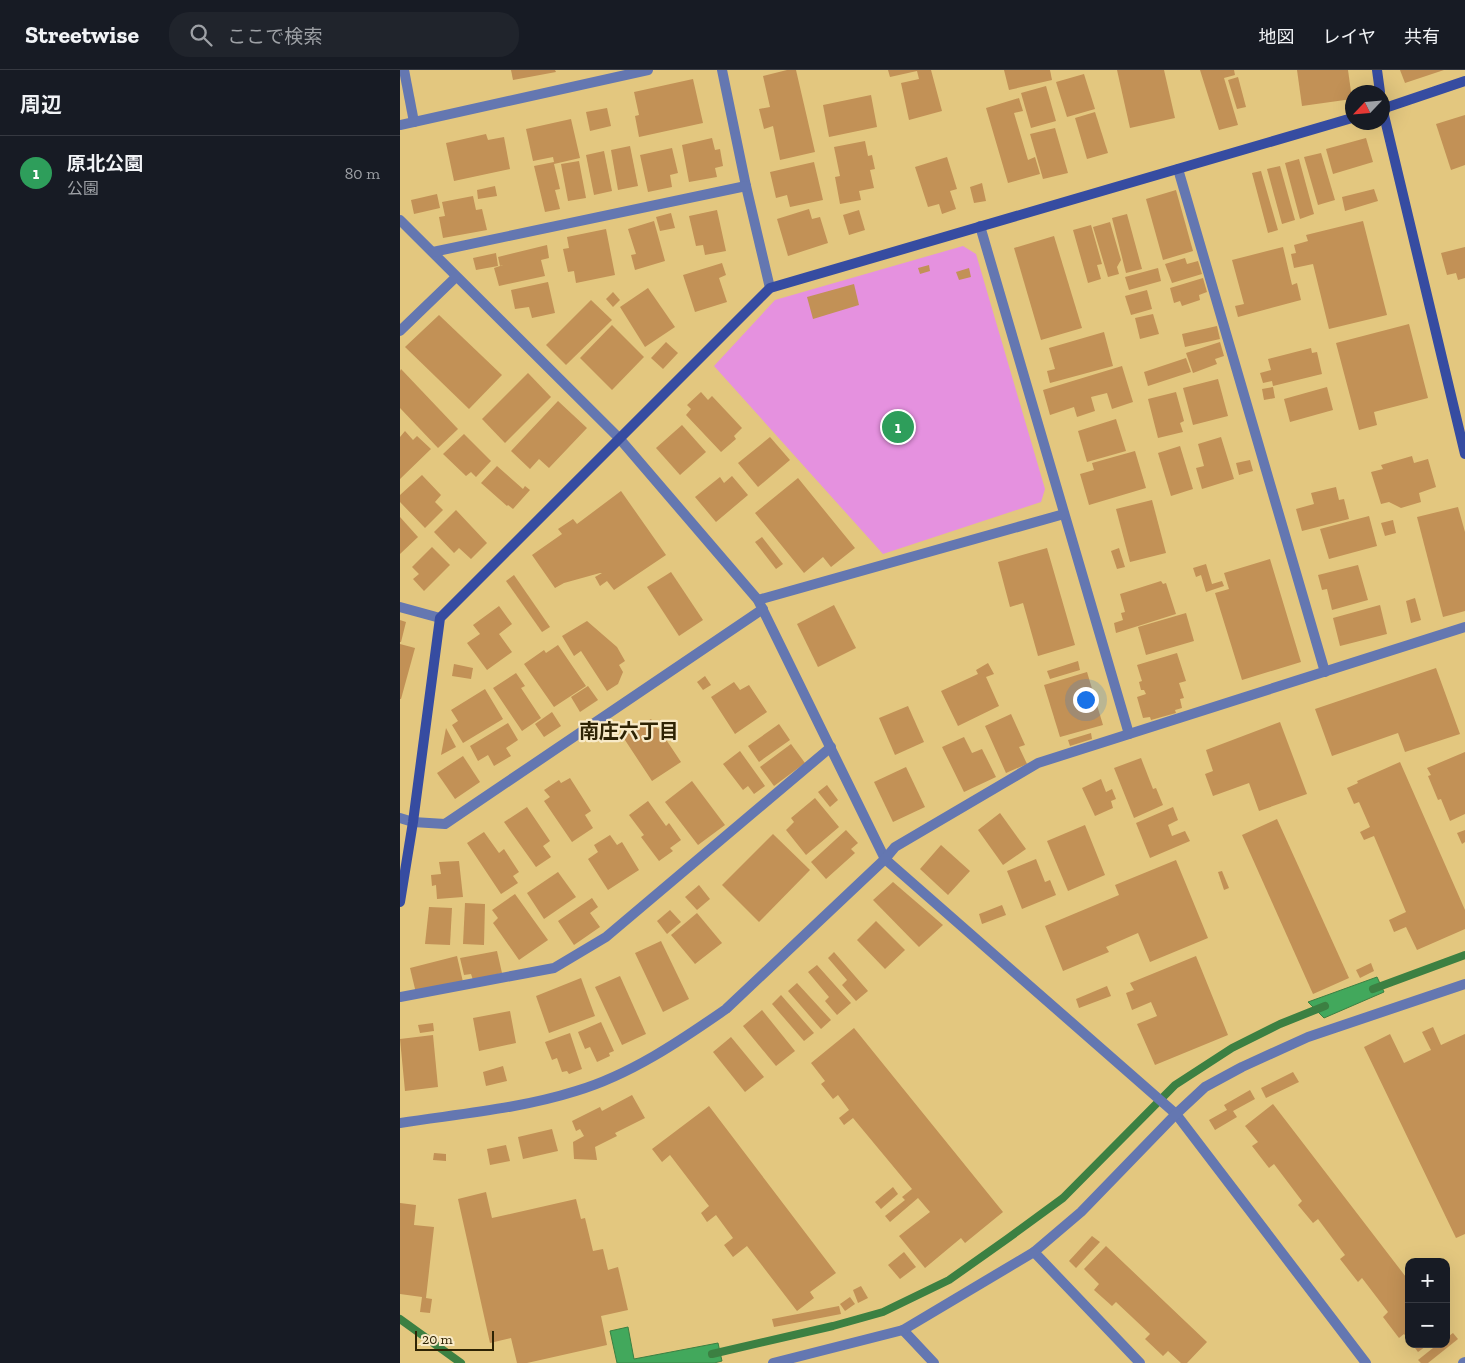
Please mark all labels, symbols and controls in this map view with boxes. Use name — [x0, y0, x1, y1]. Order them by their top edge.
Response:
search box — [169, 12, 519, 57]
text: Streetwise — [25, 20, 139, 49]
icon: search — [187, 21, 215, 49]
text: ここで検索 — [227, 25, 322, 48]
text: 地図 — [1259, 26, 1295, 48]
text: レイヤ — [1323, 26, 1376, 48]
text: 共有 — [1404, 26, 1440, 48]
north arrow — [1345, 85, 1390, 130]
text: 周辺 — [20, 92, 62, 117]
text: 原北公園 — [67, 152, 143, 175]
text: 1 — [33, 164, 39, 183]
text: 80 m — [345, 164, 380, 183]
text: 公園 — [67, 179, 99, 198]
pin: 1 — [882, 408, 914, 446]
your location — [1073, 687, 1099, 713]
district label: 南庄六丁目 — [579, 719, 679, 743]
map controls — [1405, 1258, 1450, 1348]
button: + — [1405, 1258, 1450, 1303]
button: − — [1405, 1303, 1450, 1348]
scale bar — [415, 1328, 494, 1351]
text: 20 m — [422, 1331, 453, 1348]

